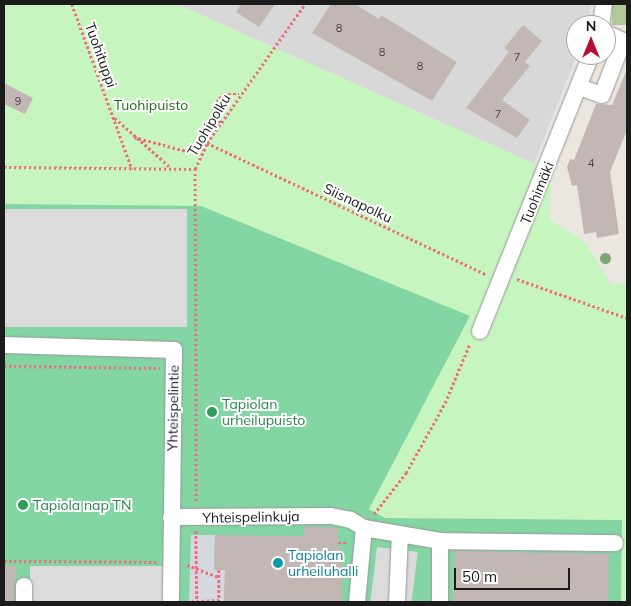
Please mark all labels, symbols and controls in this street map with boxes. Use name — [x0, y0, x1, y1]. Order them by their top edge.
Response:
north arrow — [566, 15, 616, 65]
text: N — [586, 17, 596, 35]
street label: Tuohituppi — [81, 20, 121, 90]
house number: 8 — [336, 21, 342, 35]
house number: 8 — [379, 45, 385, 59]
house number: 7 — [514, 50, 520, 64]
house number: 8 — [417, 59, 423, 73]
street label: Tuohipolku — [184, 91, 234, 159]
house number: 9 — [15, 94, 21, 108]
park label: Tuohipuisto — [114, 97, 188, 113]
house number: 7 — [495, 107, 501, 121]
house number: 4 — [588, 156, 594, 170]
street label: Tuohimäki — [517, 159, 557, 227]
street label: Siisnapolku — [321, 180, 395, 226]
street label: Yhteispelintie — [164, 365, 182, 451]
place label: Tapiolan urheilupuisto — [222, 396, 305, 428]
marker: Tapiolan urheilupuisto — [206, 406, 218, 418]
place label: Tapiola nap TN — [33, 497, 131, 513]
marker: Tapiola nap TN — [17, 499, 29, 511]
street label: Yhteispelinkuja — [202, 508, 300, 526]
place label: Tapiolan urheiluhalli — [288, 547, 358, 580]
marker: Tapiolan urheiluhalli — [272, 557, 284, 569]
scale bar — [456, 558, 572, 590]
text: 50 m — [462, 567, 497, 586]

